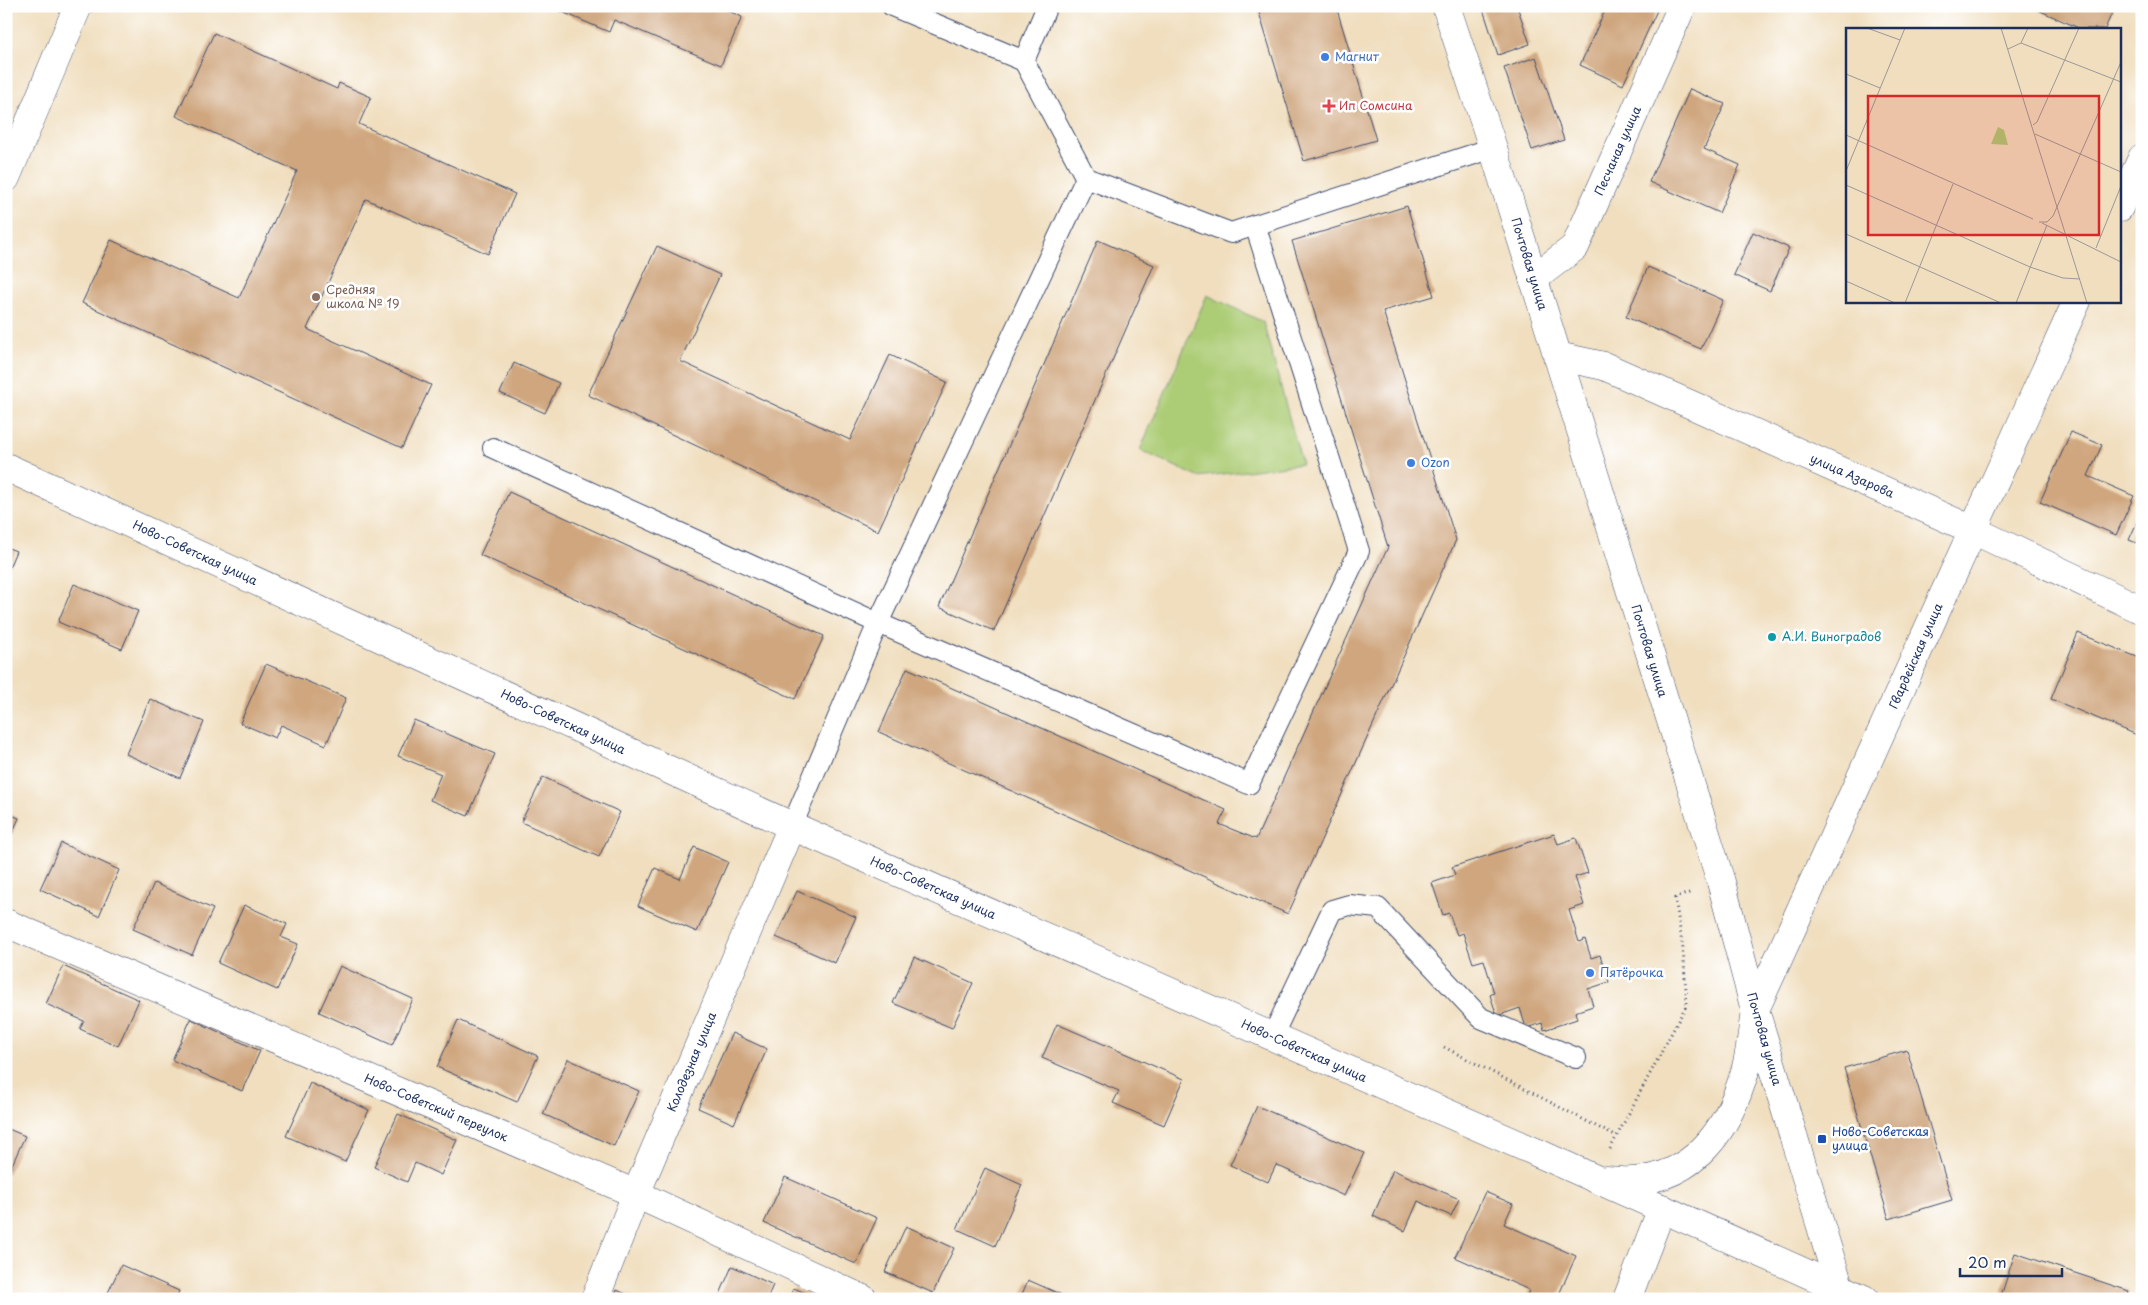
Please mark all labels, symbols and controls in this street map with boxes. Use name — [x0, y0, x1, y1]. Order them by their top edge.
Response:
inset map — [1846, 28, 2120, 302]
place label: Магнит — [1335, 47, 1380, 65]
marker: Магнит — [1319, 51, 1331, 63]
place label: Ип Сомсина — [1339, 96, 1413, 114]
marker: Ип Сомсина — [1323, 100, 1335, 112]
street label: Песчаная улица — [1589, 103, 1645, 198]
street label: Почтовая улица — [1507, 215, 1553, 313]
place label: Средняя школа № 19 — [326, 280, 399, 312]
marker: Средняя школа № 19 — [310, 291, 322, 303]
street label: улица Азарова — [1808, 449, 1898, 502]
place label: Ozon — [1421, 453, 1450, 471]
marker: Ozon — [1405, 457, 1417, 469]
street label: Ново-Советская улица — [130, 515, 261, 589]
street label: Гвардейская улица — [1884, 599, 1947, 711]
street label: Почтовая улица — [1627, 602, 1673, 700]
place label: А.И. Виноградов — [1782, 627, 1881, 645]
marker: А.И. Виноградов — [1766, 631, 1778, 643]
street label: Ново-Советская улица — [498, 684, 629, 758]
street label: Ново-Советская улица — [868, 851, 1000, 923]
place label: Пятёрочка — [1600, 963, 1664, 981]
marker: Пятёрочка — [1584, 967, 1596, 979]
street label: Почтовая улица — [1743, 990, 1787, 1088]
street label: Колодезная улица — [662, 1009, 720, 1114]
street label: Ново-Советская улица — [1239, 1014, 1371, 1086]
street label: Ново-Советский переулок — [362, 1069, 512, 1146]
place label: Ново-Советская улица — [1832, 1122, 1929, 1154]
marker: Ново-Советская улица — [1816, 1133, 1828, 1145]
scale bar — [1960, 1245, 2063, 1277]
text: 20 m — [1968, 1250, 2007, 1273]

